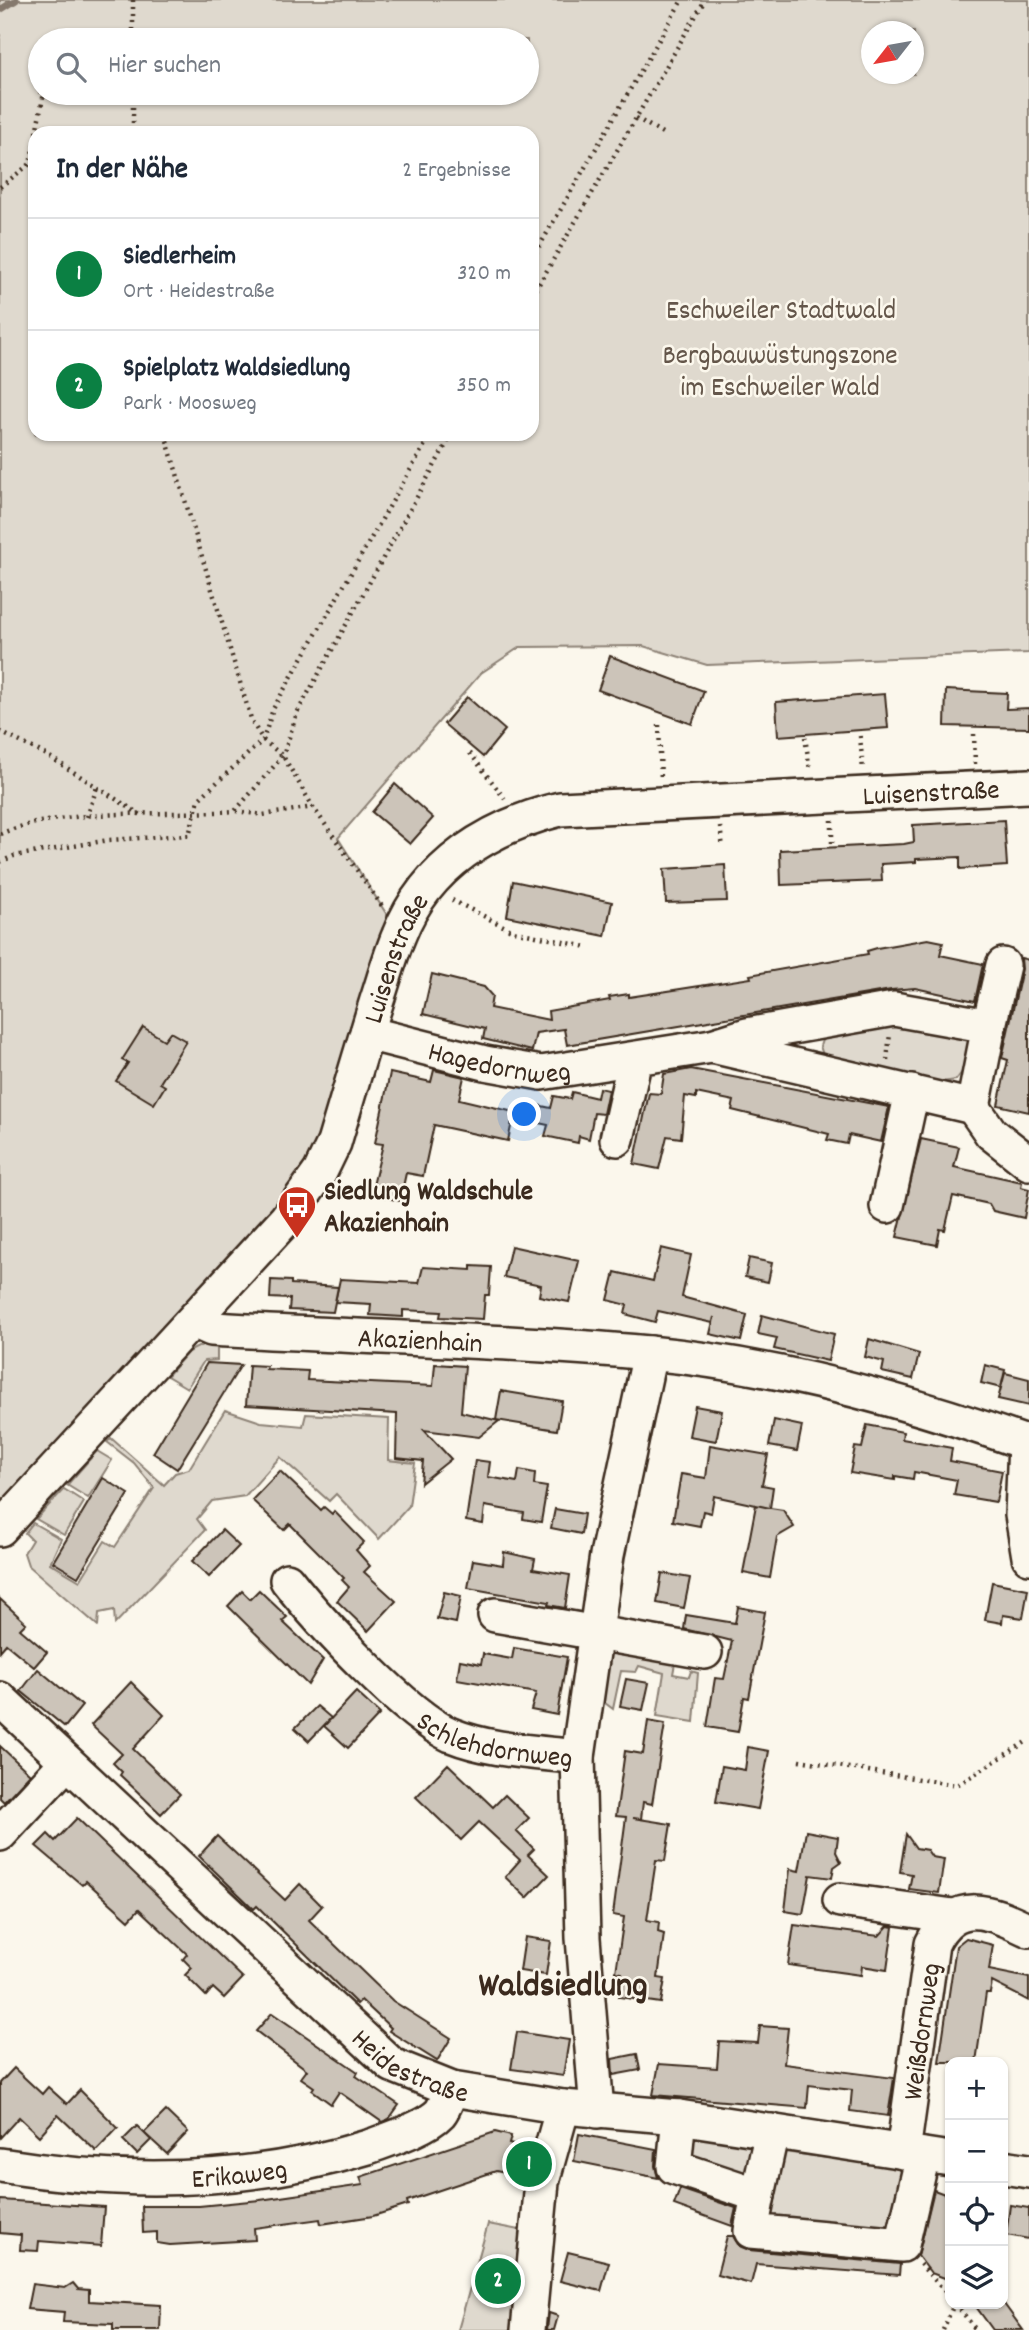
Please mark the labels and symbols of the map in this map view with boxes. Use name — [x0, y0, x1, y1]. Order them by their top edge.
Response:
north arrow — [861, 21, 924, 84]
park label: Eschweiler Stadtwald — [666, 293, 896, 333]
park label: Bergbauwüstungszone im Eschweiler Wald — [662, 338, 898, 410]
street label: Luisenstraße — [862, 772, 1001, 819]
street label: Luisenstraße — [356, 887, 441, 1029]
street label: Hagedornweg — [423, 1034, 574, 1098]
your location — [507, 1097, 541, 1131]
place label: Siedlung Waldschule Akazienhain — [324, 1174, 533, 1246]
bus stop icon: Siedlung Waldschule Akazienhain — [276, 1184, 318, 1239]
street label: Akazienhain — [357, 1321, 483, 1367]
street label: Schlehdornweg — [406, 1704, 574, 1781]
street label: Weißdornweg — [895, 1961, 954, 2103]
district label: Waldsiedlung — [478, 1963, 648, 2013]
street label: Heidestraße — [340, 2022, 471, 2116]
pin: 1 — [506, 2138, 552, 2190]
street label: Erikaweg — [191, 2152, 291, 2202]
pin: 2 — [475, 2255, 521, 2307]

